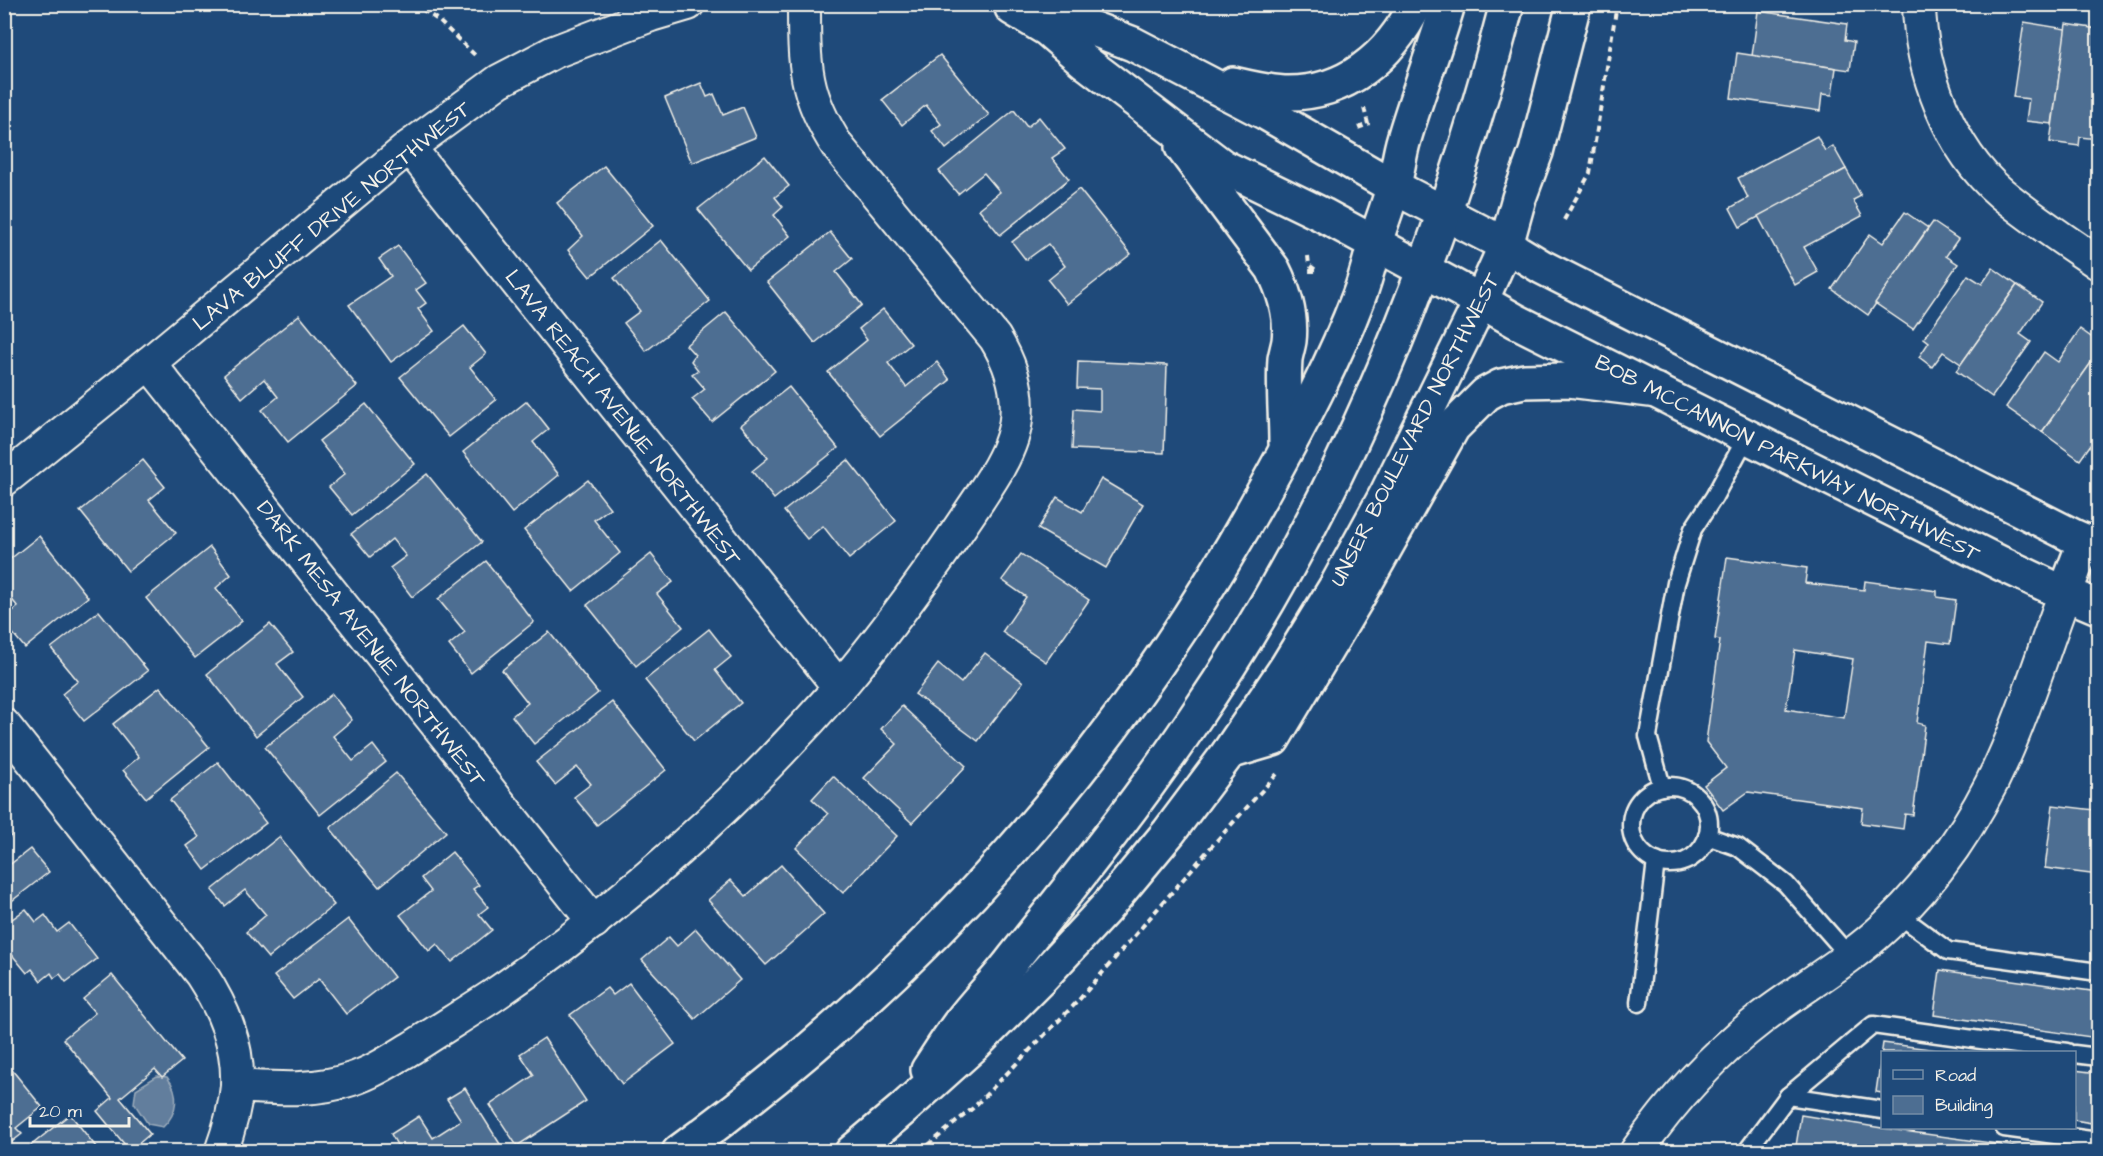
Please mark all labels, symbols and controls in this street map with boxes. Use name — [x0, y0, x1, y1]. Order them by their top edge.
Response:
street label: LAVA BLUFF DRIVE NORTHWEST — [186, 94, 478, 338]
street label: LAVA REACH AVENUE NORTHWEST — [497, 263, 749, 573]
street label: UNSER BOULEVARD NORTHWEST — [1322, 267, 1508, 592]
street label: BOB MCCANNON PARKWAY NORTHWEST — [1589, 347, 1985, 570]
street label: DARK MESA AVENUE NORTHWEST — [249, 494, 493, 794]
legend — [1881, 1051, 2076, 1129]
text: Road — [1935, 1063, 1976, 1088]
scale bar — [30, 1090, 129, 1128]
text: Building — [1935, 1093, 1993, 1119]
text: 20 m — [39, 1099, 82, 1124]

